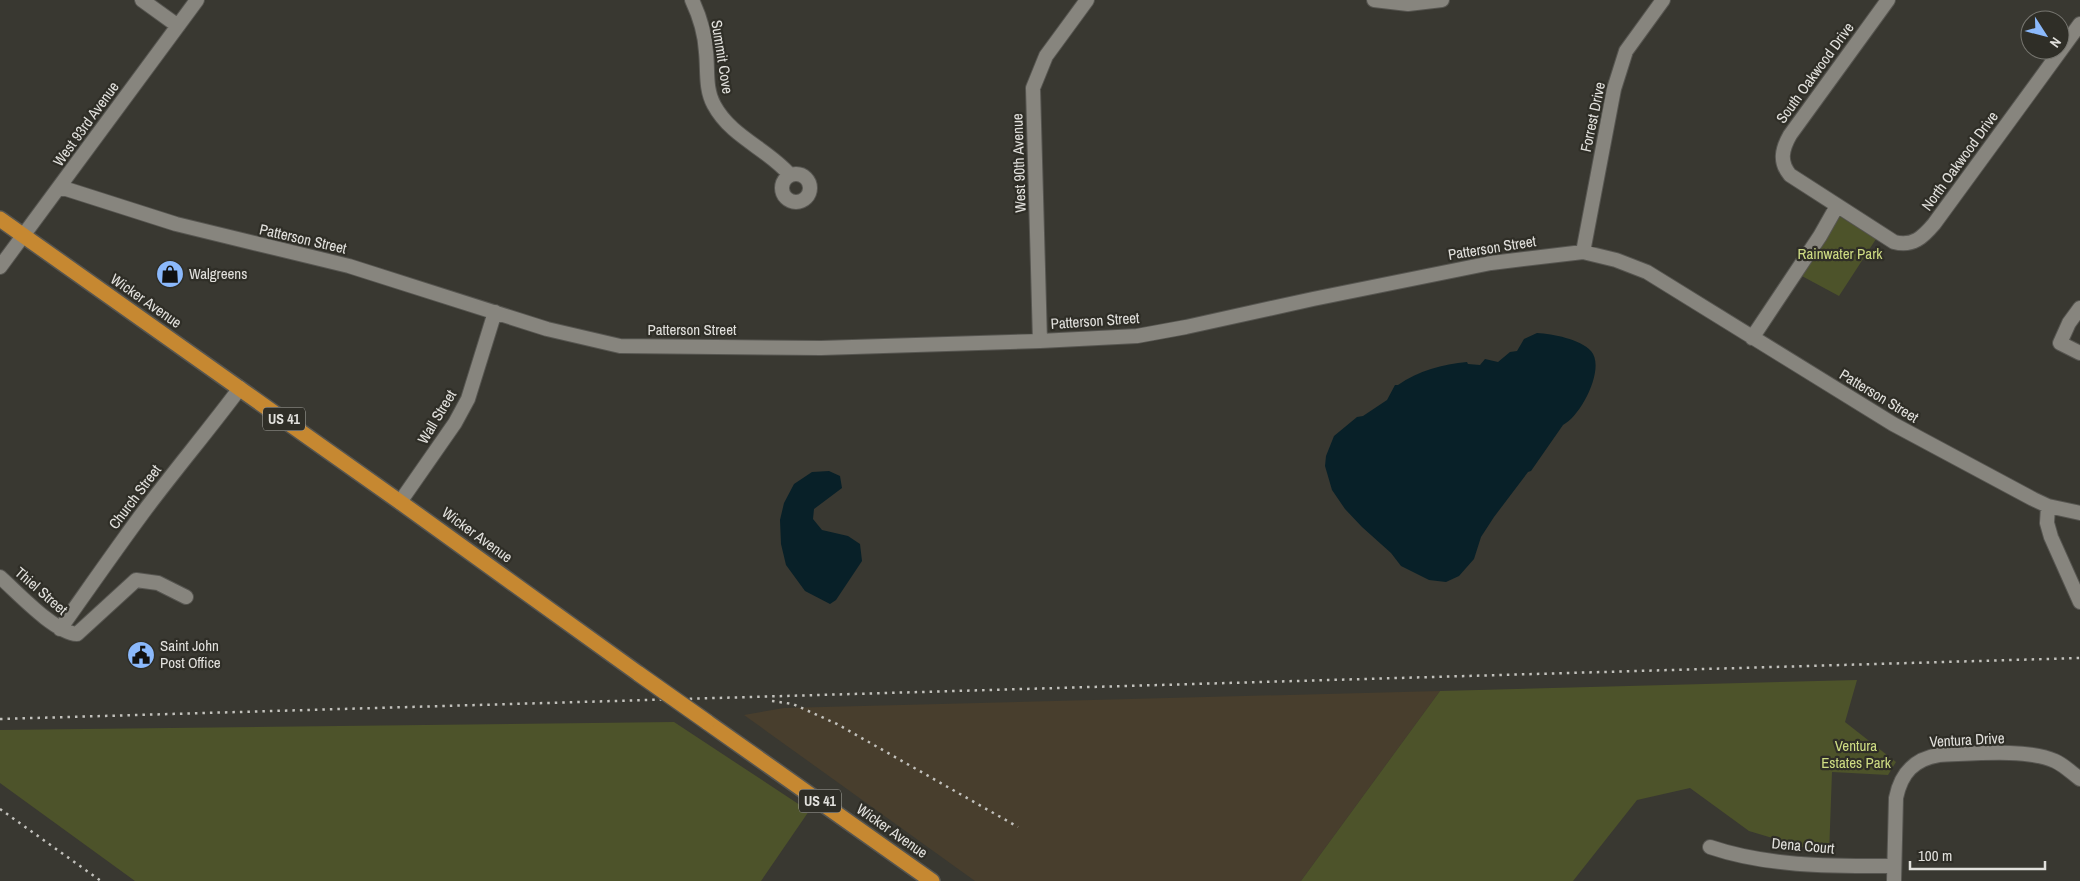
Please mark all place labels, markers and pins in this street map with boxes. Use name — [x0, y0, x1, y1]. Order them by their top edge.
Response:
shop icon: Walgreens — [155, 259, 185, 289]
place label: Walgreens — [189, 263, 247, 284]
place label: Saint John Post Office — [160, 635, 221, 673]
public building icon: Saint John Post Office — [126, 640, 156, 670]

